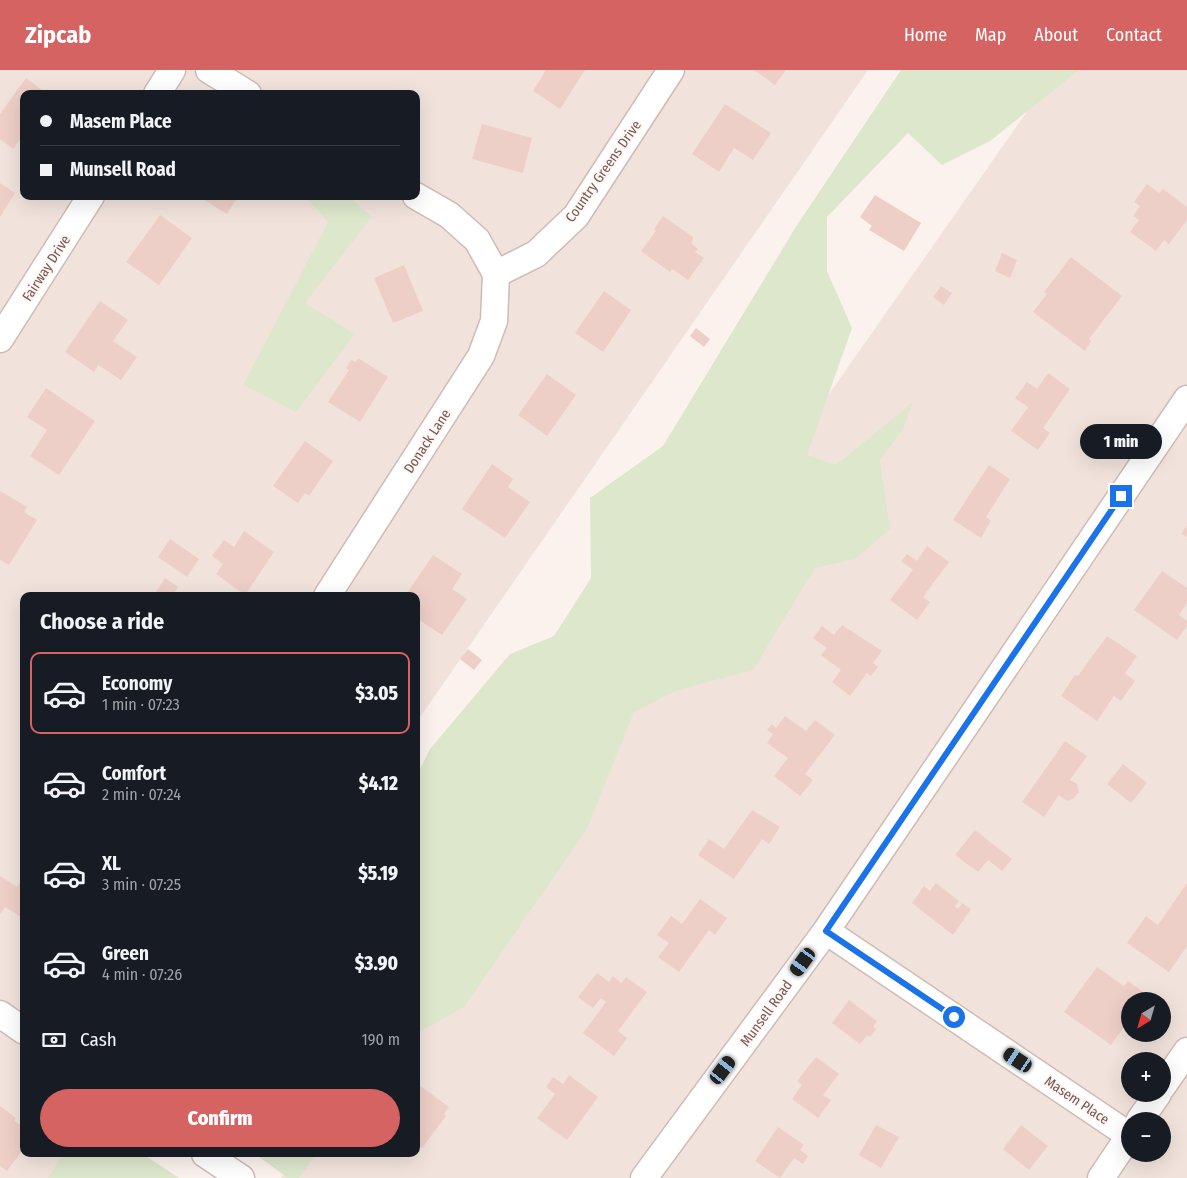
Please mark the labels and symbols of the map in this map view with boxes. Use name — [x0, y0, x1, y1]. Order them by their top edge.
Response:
street label: Country Greens Drive — [562, 117, 645, 226]
street label: Fairway Drive — [19, 232, 74, 305]
street label: Donack Lane — [400, 406, 454, 476]
callout: 1 min — [1080, 424, 1162, 458]
route end — [1110, 485, 1132, 507]
car — [788, 945, 817, 979]
street label: Munsell Road — [737, 977, 796, 1050]
north arrow — [1121, 992, 1171, 1042]
route start — [943, 1006, 965, 1028]
car — [1001, 1045, 1034, 1075]
car — [707, 1054, 738, 1086]
street label: Masem Place — [1041, 1073, 1112, 1128]

